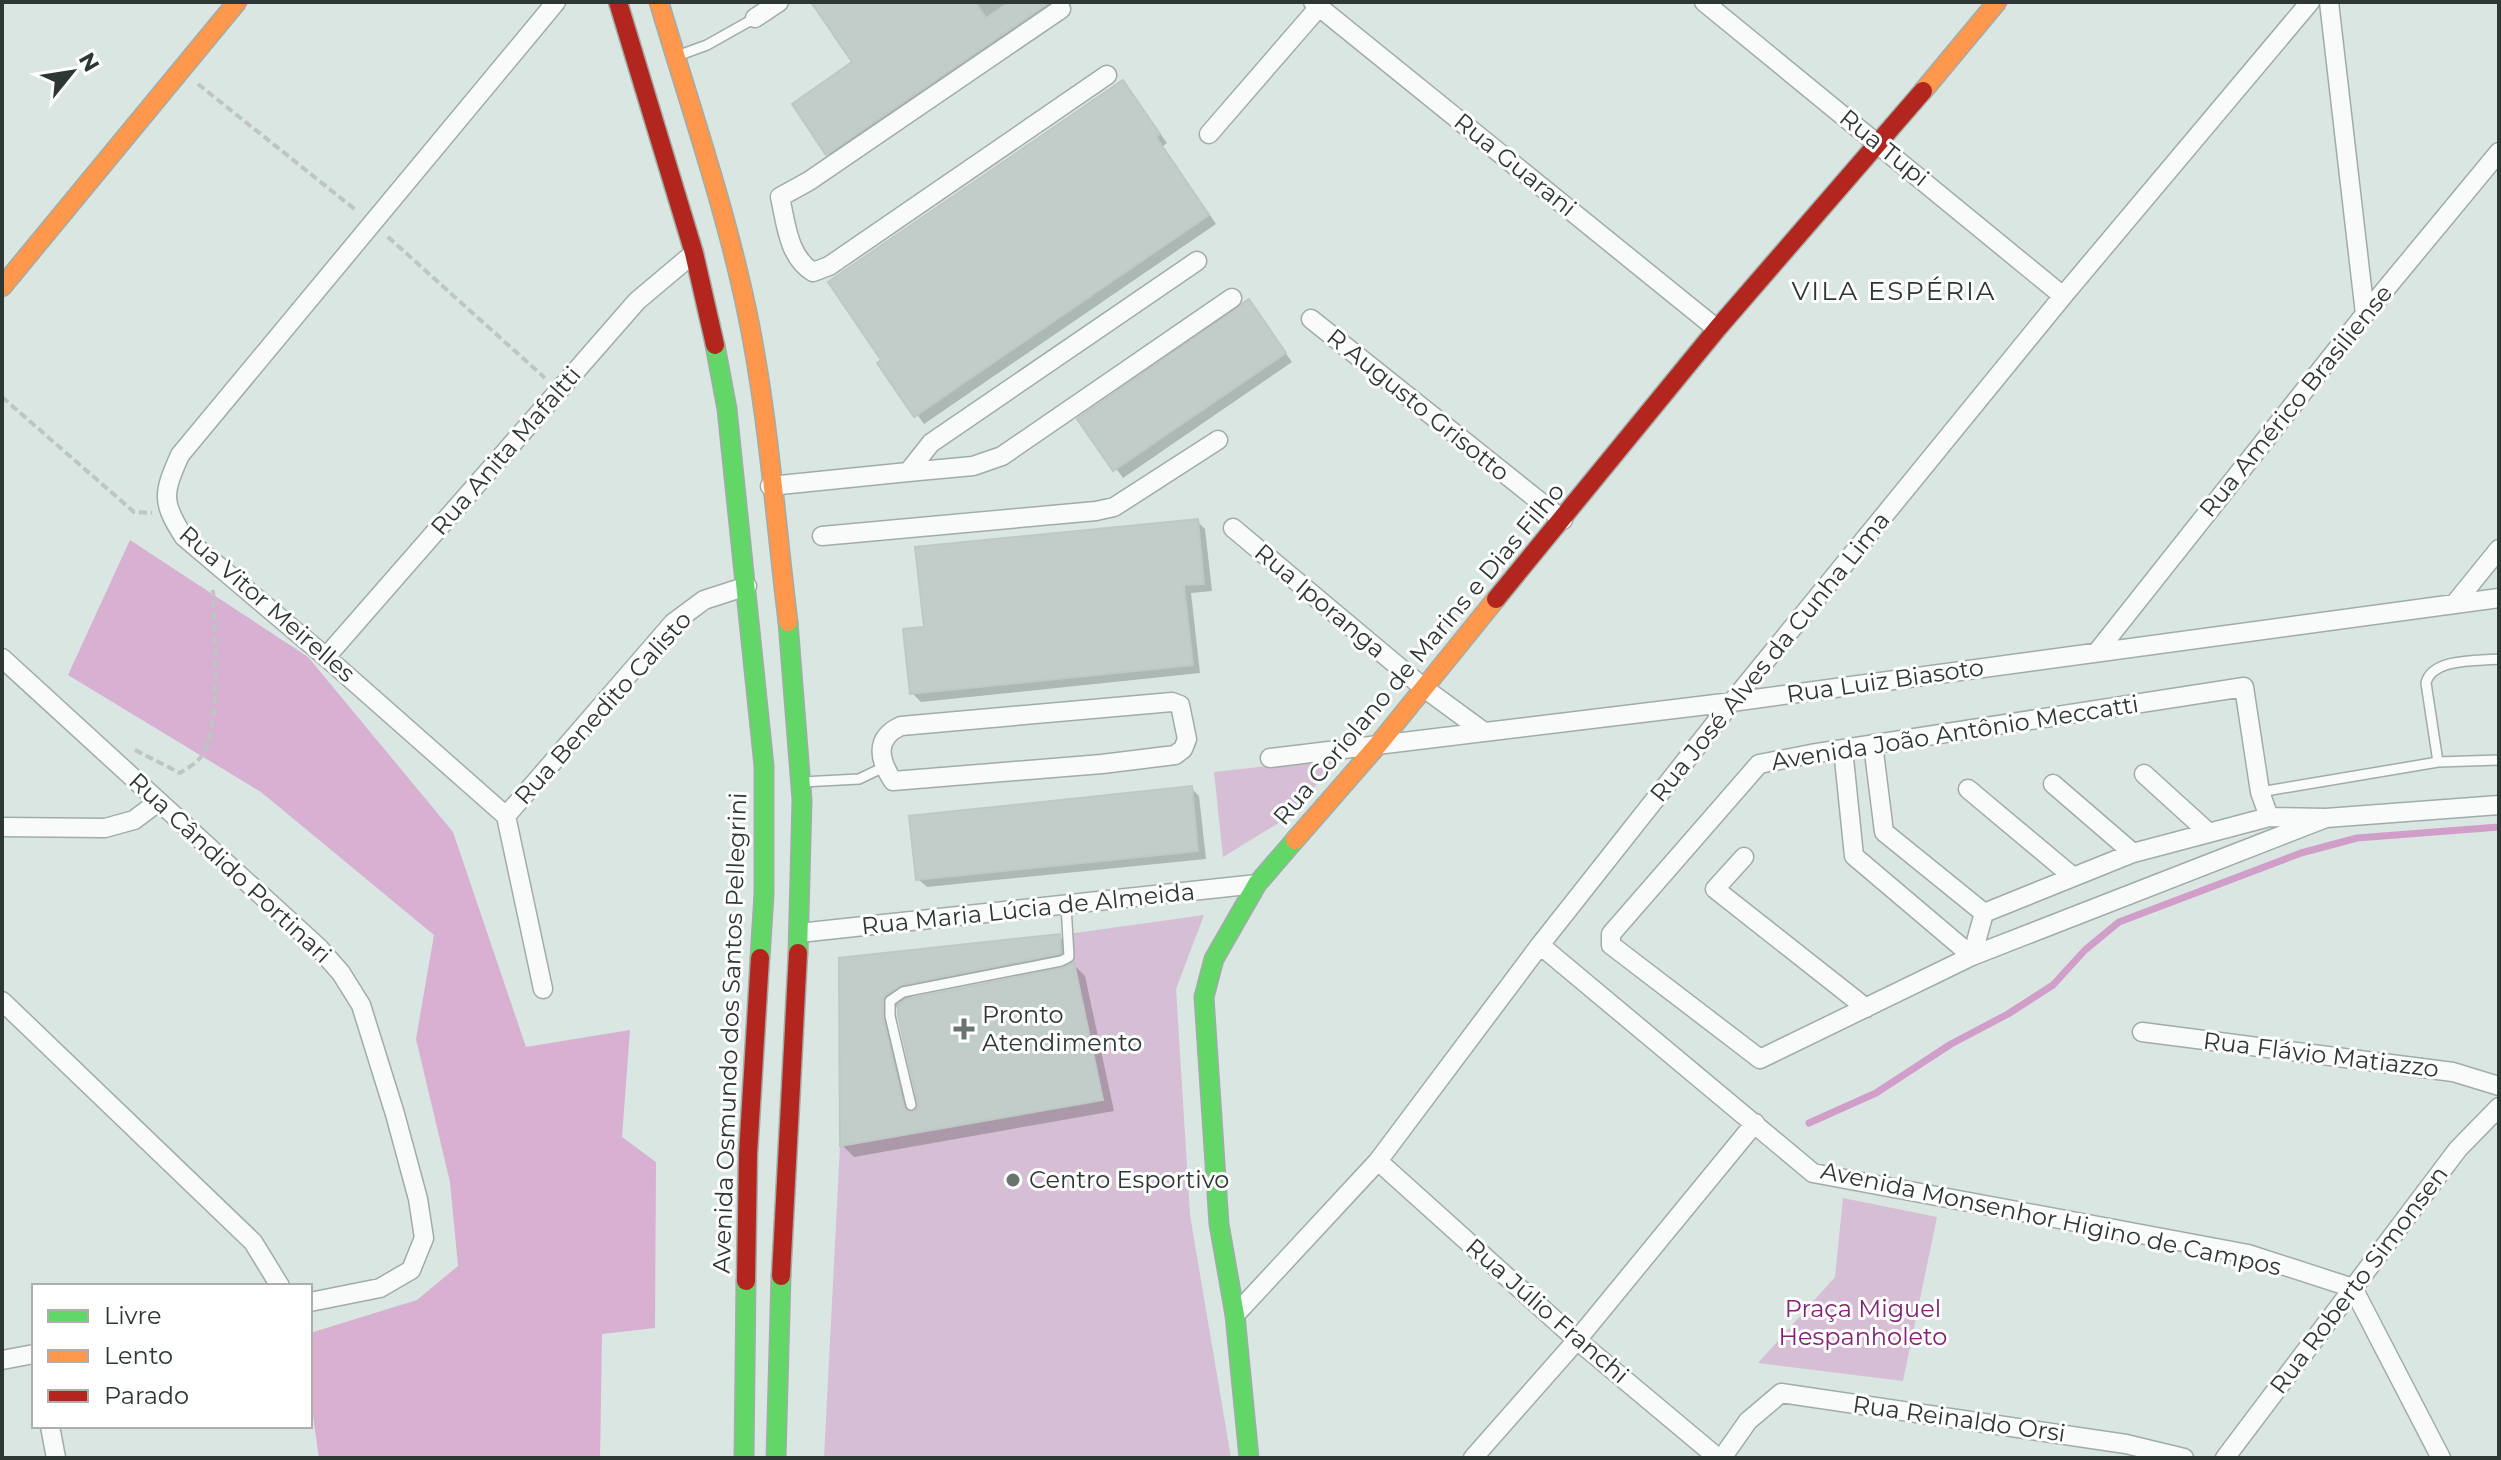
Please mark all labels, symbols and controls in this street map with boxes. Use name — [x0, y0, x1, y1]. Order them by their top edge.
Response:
north arrow — [32, 32, 112, 112]
text: N — [73, 48, 105, 77]
street label: Rua Tupi — [1834, 103, 1935, 192]
street label: Rua Guarani — [1449, 107, 1582, 223]
district label: VILA ESPÉRIA — [1792, 275, 1996, 307]
street label: Rua Américo Brasiliense — [2193, 279, 2398, 523]
street label: R Augusto Grisotto — [1321, 322, 1515, 487]
street label: Rua Anita Mafaltti — [424, 360, 587, 541]
street label: Rua Coriolano de Marins e Dias Filho — [1267, 477, 1570, 831]
street label: Rua José Alves da Cunha Lima — [1644, 506, 1896, 808]
street label: Rua Vitor Meirelles — [173, 519, 361, 688]
street label: Rua Iporanga — [1249, 537, 1392, 664]
street label: Rua Benedito Calisto — [508, 605, 697, 810]
street label: Rua Luiz Biasoto — [1784, 652, 1985, 709]
street label: Avenida João Antônio Meccatti — [1769, 689, 2141, 776]
street label: Rua Cândido Portinari — [123, 766, 337, 969]
street label: Avenida Osmundo dos Santos Pellegrini — [707, 792, 752, 1274]
street label: Rua Maria Lúcia de Almeida — [860, 877, 1196, 940]
place label: Pronto Atendimento — [982, 1000, 1142, 1057]
marker: Pronto Atendimento — [953, 1018, 975, 1040]
street label: Rua Flávio Matiazzo — [2202, 1026, 2440, 1083]
street label: Avenida Monsenhor Higino de Campos — [1818, 1155, 2284, 1282]
street label: Rua Roberto Simonsen — [2263, 1160, 2454, 1399]
place label: Centro Esportivo — [1029, 1165, 1229, 1194]
marker: Centro Esportivo — [1004, 1171, 1022, 1189]
street label: Rua Júlio Franchi — [1460, 1232, 1635, 1389]
legend — [32, 1284, 312, 1428]
park label: Praça Miguel Hespanholeto — [1779, 1294, 1947, 1351]
text: Livre — [104, 1301, 161, 1330]
text: Lento — [104, 1341, 173, 1370]
text: Parado — [104, 1381, 189, 1410]
street label: Rua Reinaldo Orsi — [1851, 1389, 2067, 1448]

